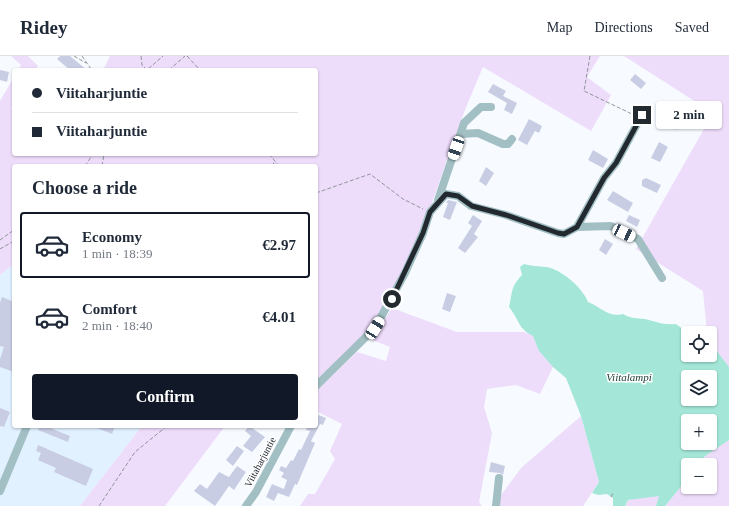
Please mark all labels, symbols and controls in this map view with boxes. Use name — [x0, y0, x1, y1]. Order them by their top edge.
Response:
text: Ridey — [20, 17, 68, 38]
text: Map — [547, 20, 572, 35]
text: Directions — [594, 20, 653, 35]
text: Saved — [675, 20, 709, 35]
text: Viitaharjuntie — [56, 85, 147, 101]
callout: 2 min — [656, 101, 722, 129]
route end — [633, 106, 651, 124]
text: 2 min — [673, 107, 705, 122]
text: Viitaharjuntie — [56, 123, 147, 139]
car — [446, 135, 466, 161]
text: Choose a ride — [32, 178, 137, 198]
car — [611, 222, 637, 244]
icon: car — [34, 227, 70, 263]
text: Economy — [82, 229, 142, 245]
text: €2.97 — [262, 237, 296, 253]
text: 1 min · 18:39 — [82, 246, 152, 261]
route start — [383, 290, 401, 308]
icon: car — [34, 299, 70, 335]
text: Comfort — [82, 301, 137, 317]
text: €4.01 — [262, 309, 296, 325]
car — [364, 315, 386, 341]
text: 2 min · 18:40 — [82, 318, 152, 333]
map controls — [681, 326, 717, 494]
button: locate — [681, 326, 717, 362]
button: layers — [681, 370, 717, 406]
water label: Viitalampi — [606, 371, 652, 383]
button: Confirm — [32, 374, 298, 420]
button: + — [681, 414, 717, 450]
street label: Viitaharjuntie — [242, 435, 278, 489]
button: − — [681, 458, 717, 494]

